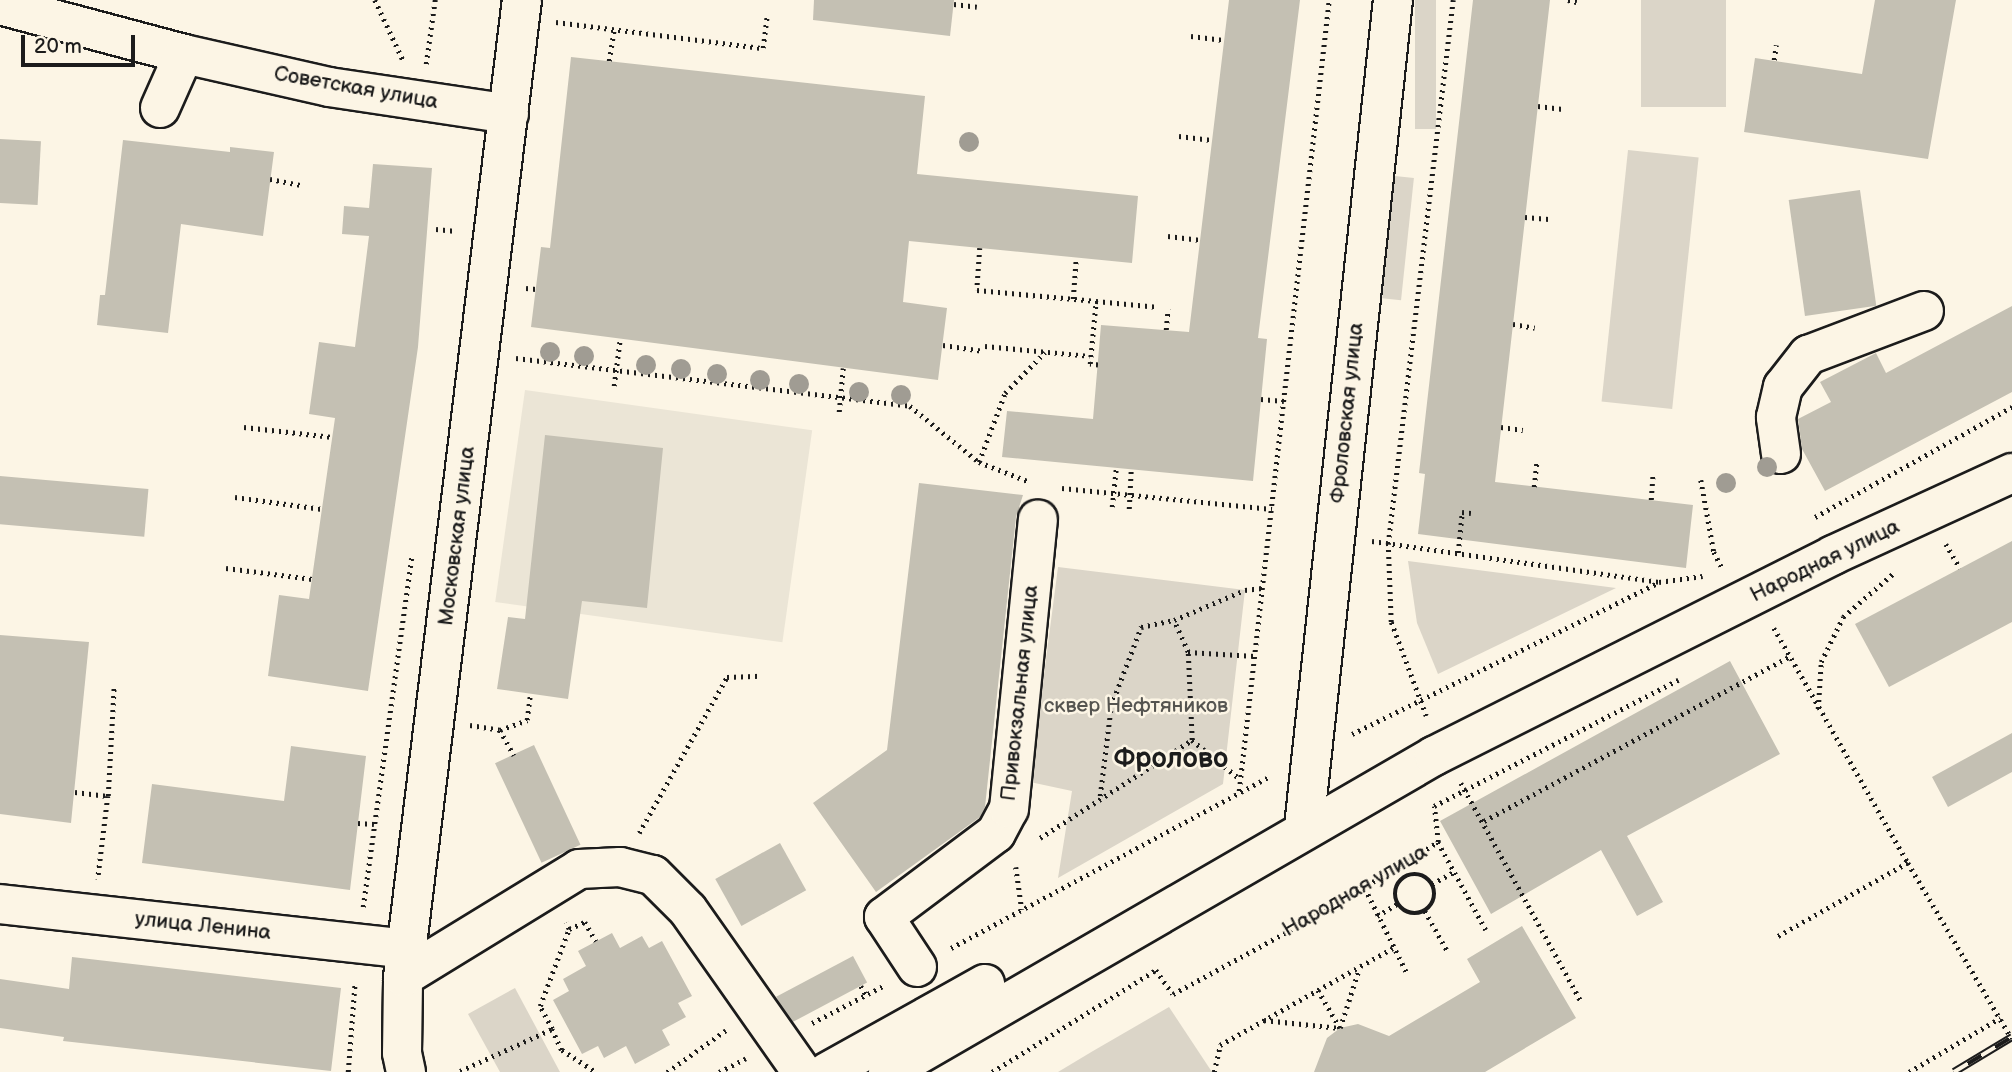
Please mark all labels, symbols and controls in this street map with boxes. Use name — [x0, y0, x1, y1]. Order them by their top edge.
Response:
scale bar — [24, 21, 138, 65]
text: 20 m — [34, 34, 82, 59]
street label: Советская улица — [272, 61, 440, 115]
street label: Фроловская улица — [1325, 321, 1369, 505]
street label: Московская улица — [433, 445, 481, 627]
street label: Народная улица — [1746, 514, 1904, 608]
street label: Привокзальная улица — [996, 584, 1044, 802]
park label: сквер Нефтяников — [1044, 693, 1228, 719]
district label: Фролово — [1114, 742, 1228, 776]
street label: Народная улица — [1278, 839, 1432, 943]
street label: улица Ленина — [134, 906, 272, 946]

